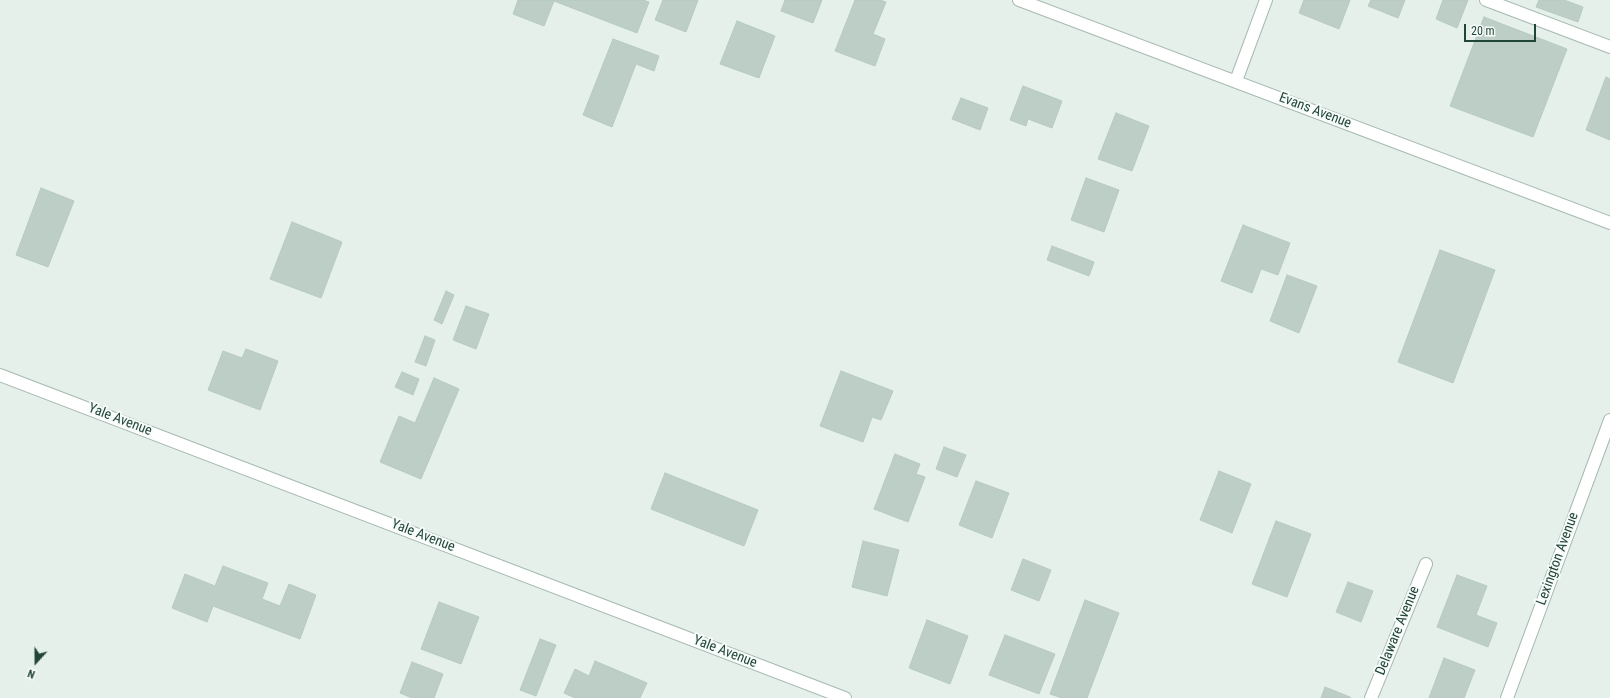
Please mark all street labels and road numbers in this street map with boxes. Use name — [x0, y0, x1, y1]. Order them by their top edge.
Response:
street label: Evans Avenue — [1276, 90, 1354, 132]
street label: Yale Avenue — [86, 400, 154, 440]
street label: Lexington Avenue — [1533, 510, 1583, 608]
street label: Yale Avenue — [389, 516, 457, 556]
street label: Delaware Avenue — [1373, 584, 1423, 678]
street label: Yale Avenue — [691, 632, 759, 672]

